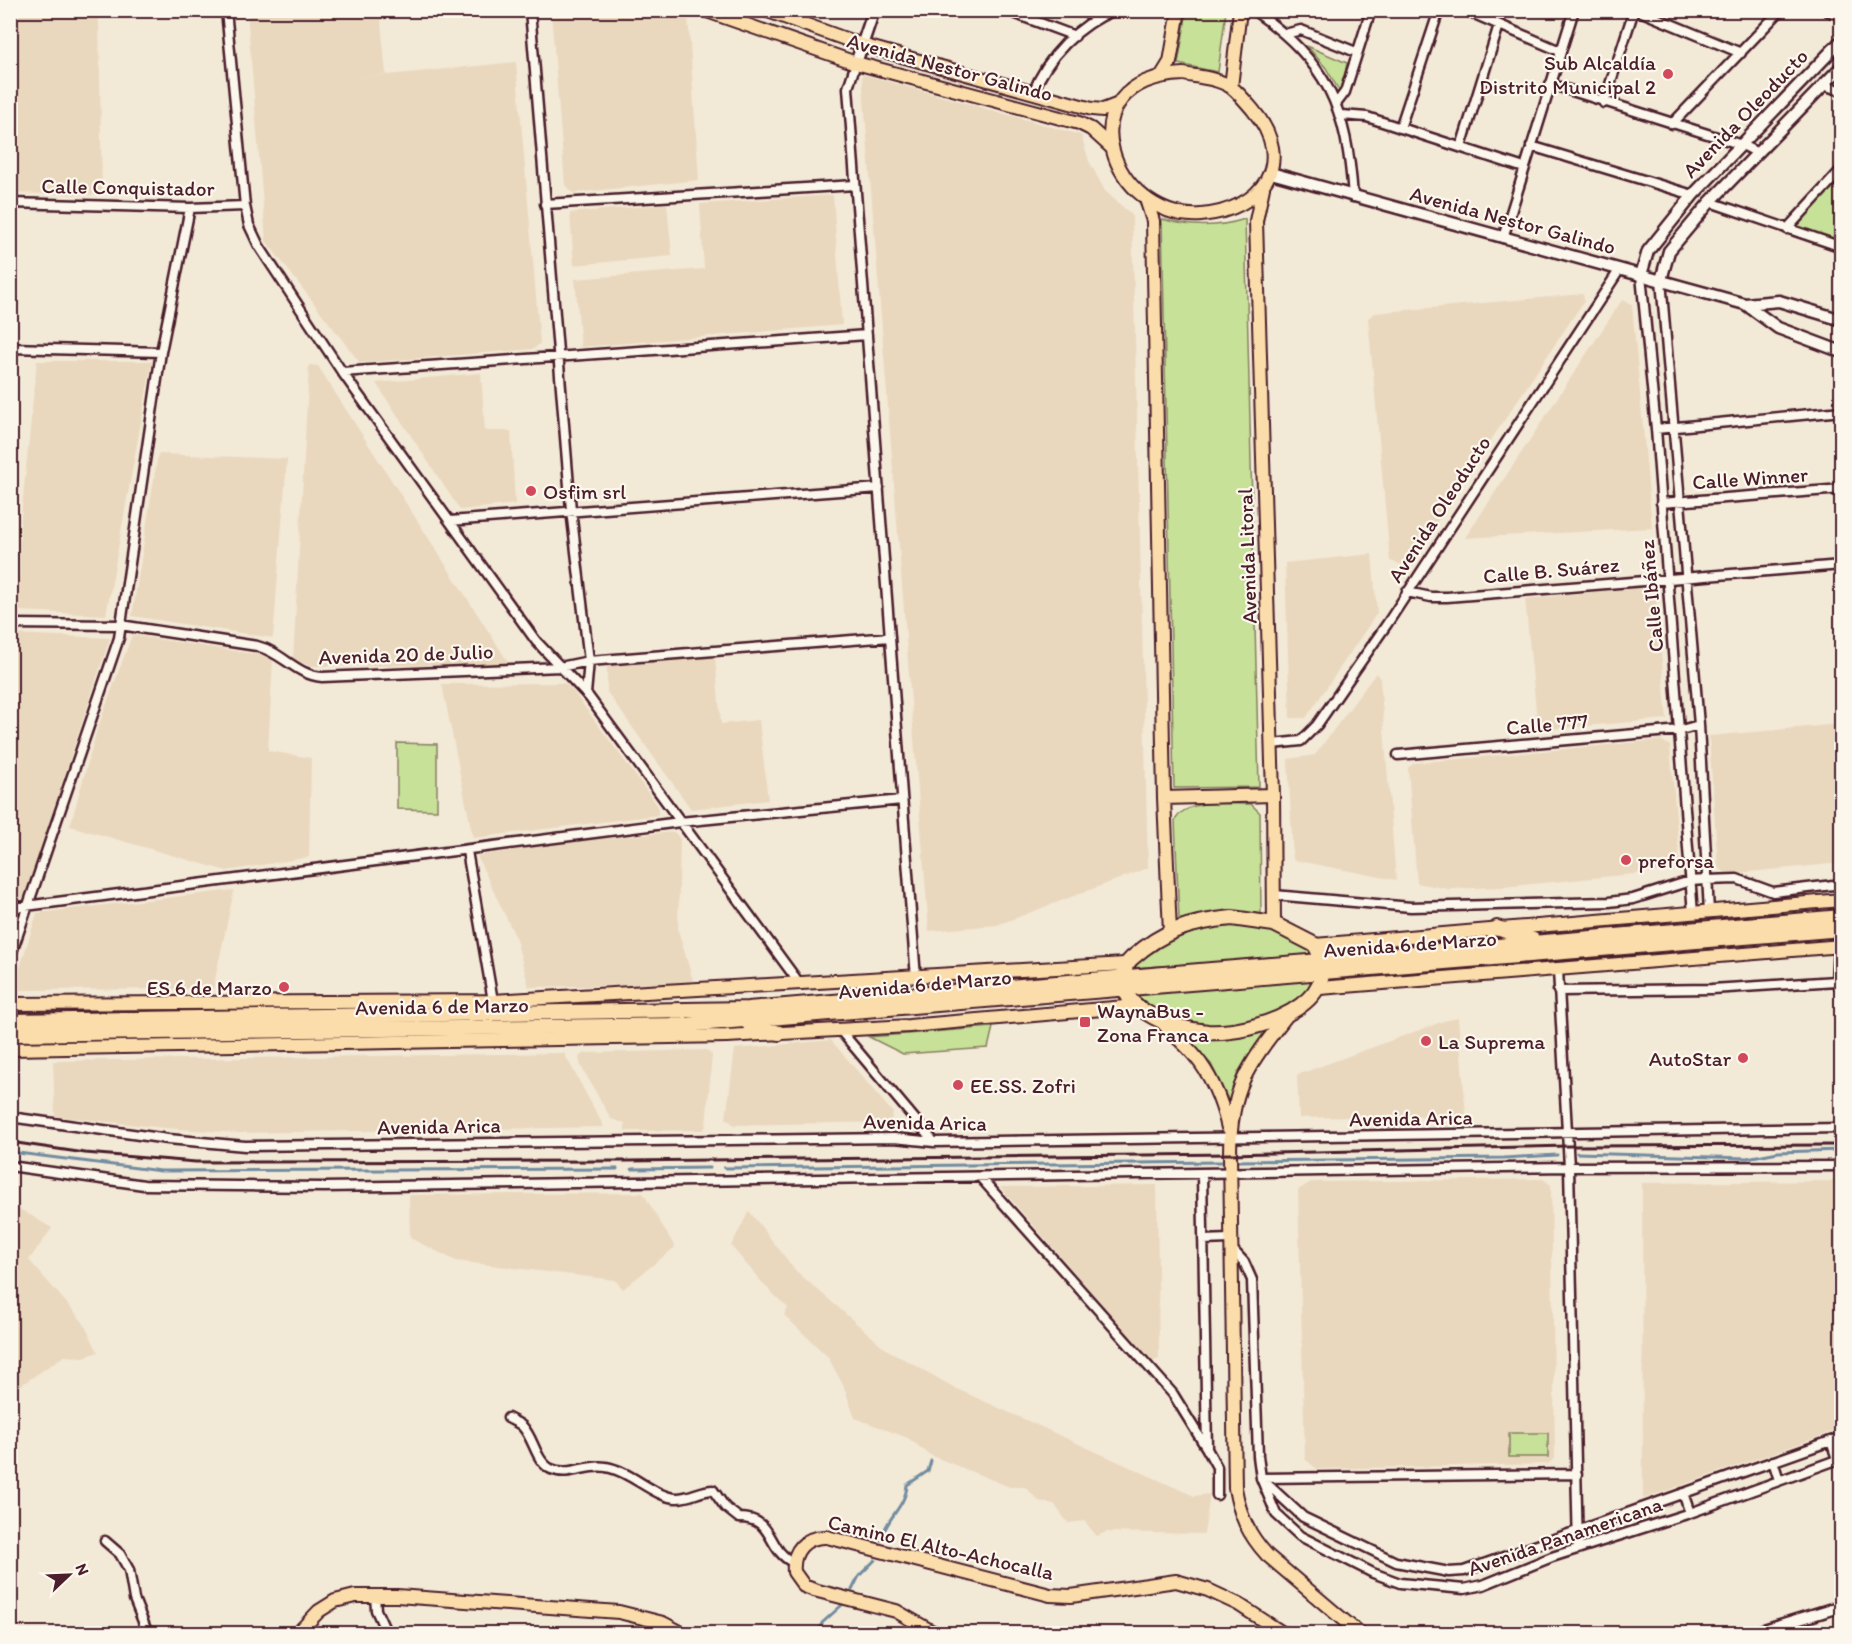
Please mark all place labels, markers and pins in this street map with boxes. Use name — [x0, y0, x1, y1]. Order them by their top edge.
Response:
place label: Sub Alcaldía Distrito Municipal 2 — [1479, 50, 1656, 99]
marker: Sub Alcaldía Distrito Municipal 2 — [1661, 67, 1675, 81]
place label: Osfim srl — [543, 479, 626, 504]
marker: Osfim srl — [524, 484, 538, 498]
place label: preforsa — [1638, 848, 1714, 873]
marker: preforsa — [1619, 853, 1633, 867]
place label: ES 6 de Marzo — [147, 975, 272, 1000]
marker: ES 6 de Marzo — [277, 980, 291, 994]
place label: WaynaBus - Zona Franca — [1097, 998, 1209, 1047]
marker: WaynaBus - Zona Franca — [1078, 1015, 1092, 1029]
place label: La Suprema — [1438, 1029, 1545, 1054]
marker: La Suprema — [1419, 1034, 1433, 1048]
place label: AutoStar — [1649, 1046, 1732, 1071]
marker: AutoStar — [1736, 1051, 1750, 1065]
place label: EE.SS. Zofri — [970, 1073, 1076, 1098]
marker: EE.SS. Zofri — [951, 1078, 965, 1092]

